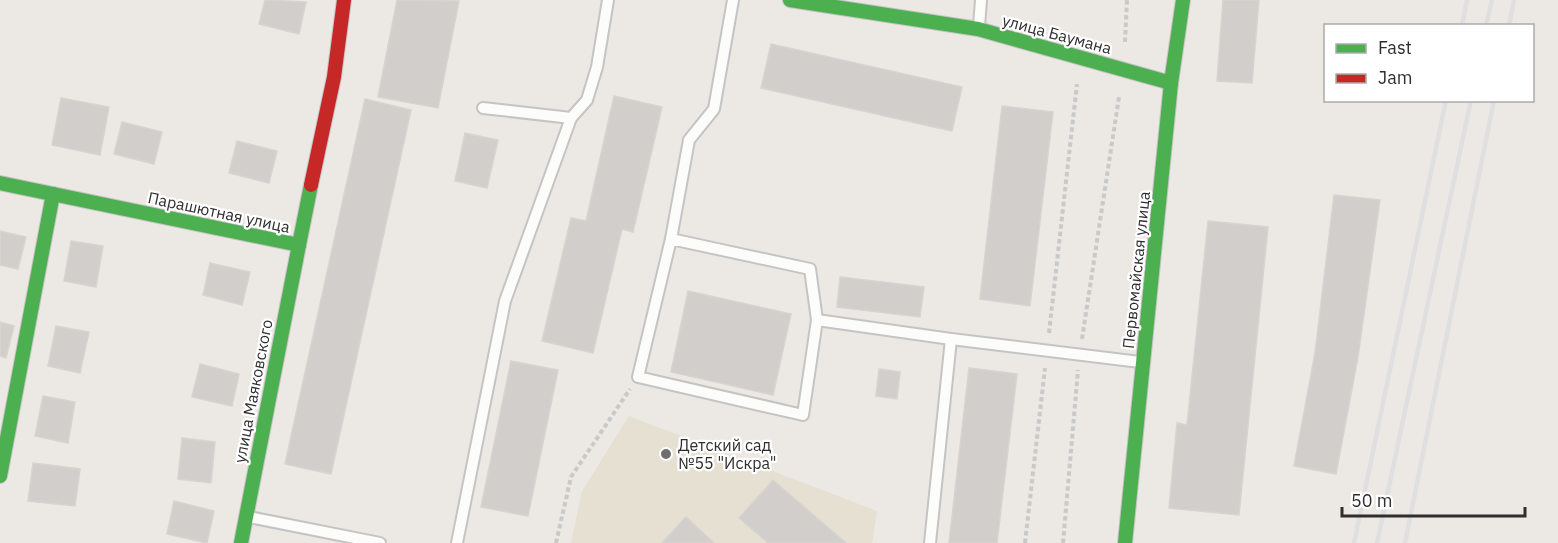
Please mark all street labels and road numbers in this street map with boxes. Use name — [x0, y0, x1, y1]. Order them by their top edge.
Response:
street label: улица Баумана — [1000, 10, 1114, 58]
street label: Парашютная улица — [146, 187, 292, 237]
street label: Первомайская улица — [1118, 190, 1154, 350]
street label: улица Маяковского — [229, 317, 277, 464]

